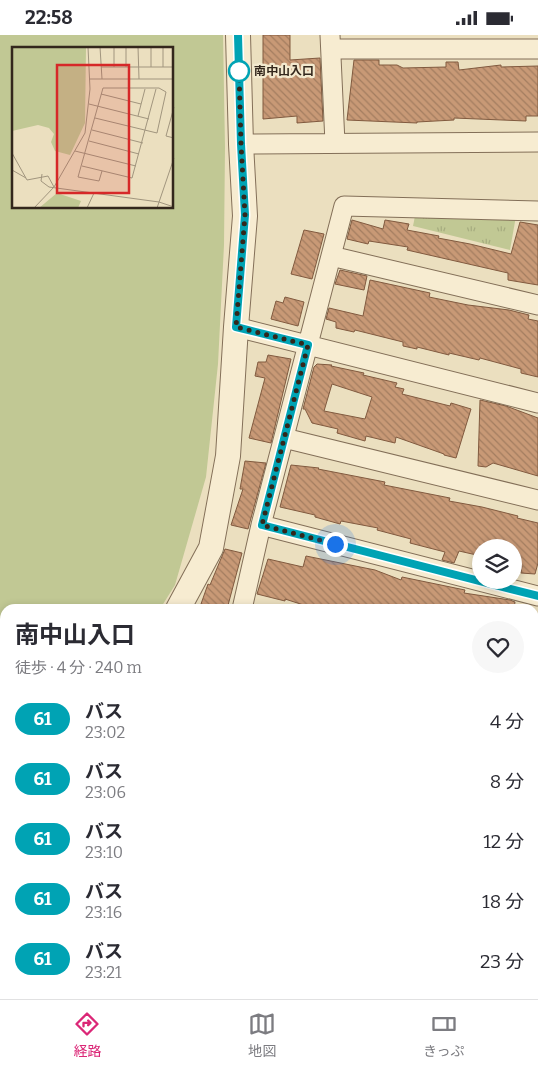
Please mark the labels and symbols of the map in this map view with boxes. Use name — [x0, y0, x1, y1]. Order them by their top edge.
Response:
inset map — [12, 47, 174, 209]
marker: 南中山入口 — [228, 60, 250, 82]
place label: 南中山入口 — [254, 64, 314, 78]
your location — [323, 532, 348, 557]

